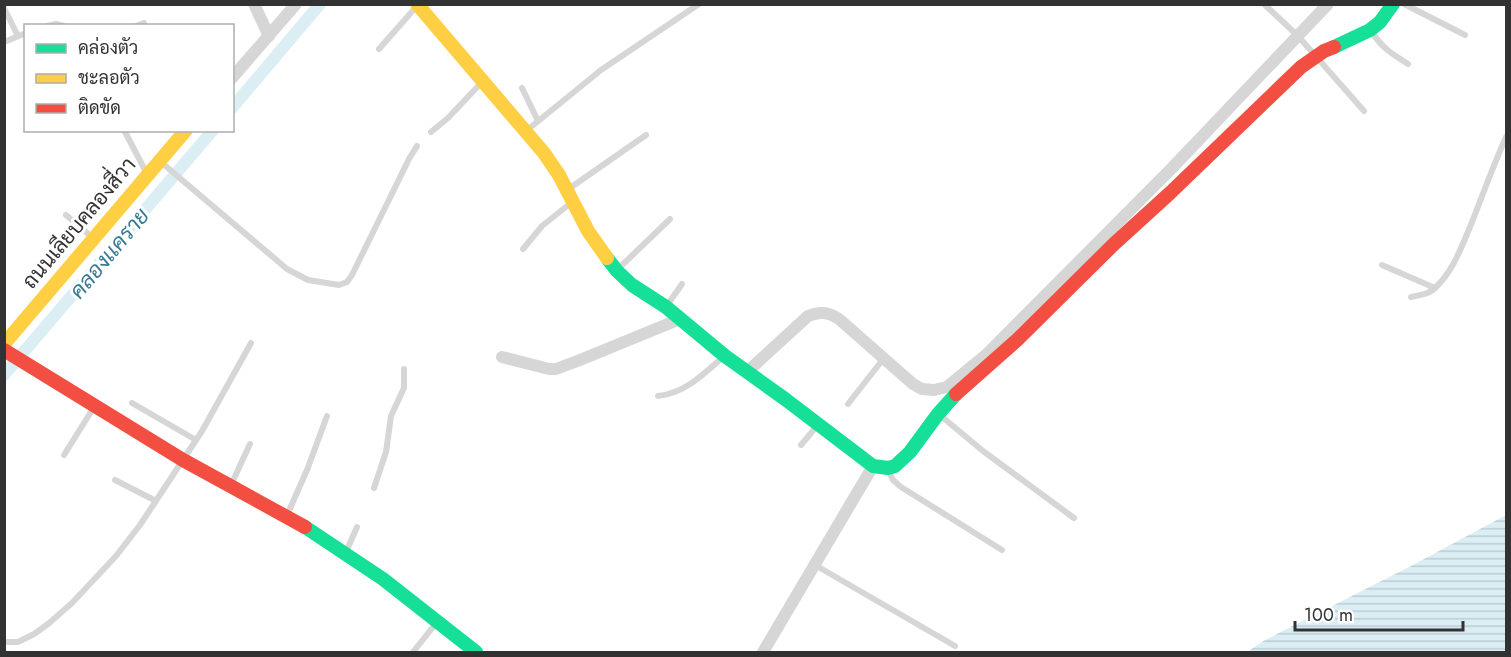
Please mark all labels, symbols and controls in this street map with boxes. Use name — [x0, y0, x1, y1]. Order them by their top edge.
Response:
legend — [24, 24, 234, 132]
text: คล่องตัว — [78, 35, 138, 61]
text: ชะลอตัว — [78, 65, 140, 91]
text: ติดขัด — [78, 95, 121, 121]
street label: ถนนเลียบคลองสี่วา — [11, 148, 143, 295]
water label: คลองเเคราย — [61, 200, 157, 305]
scale bar — [1295, 594, 1463, 632]
text: 100 m — [1304, 602, 1353, 628]

